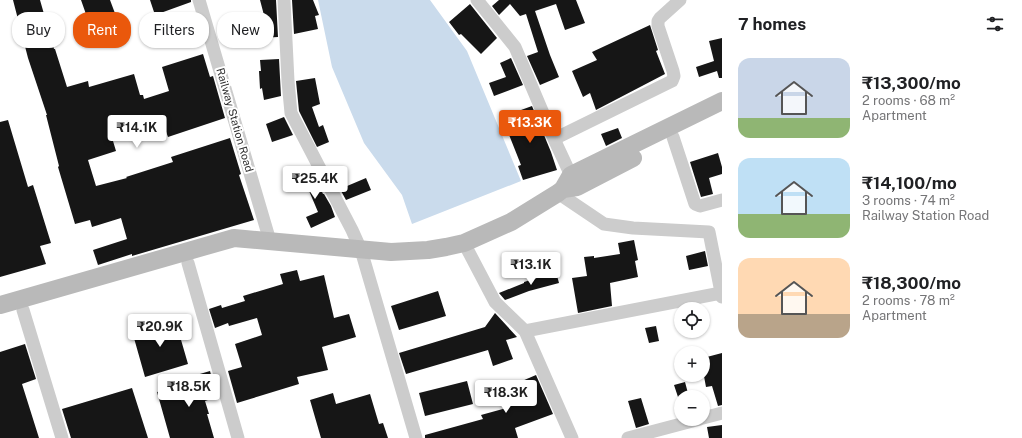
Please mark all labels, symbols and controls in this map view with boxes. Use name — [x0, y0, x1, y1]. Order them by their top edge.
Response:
chip: Buy — [12, 12, 65, 48]
chip: Rent — [73, 12, 131, 48]
chip: Filters — [139, 12, 209, 48]
chip: New — [217, 12, 274, 48]
icon: filters — [984, 13, 1006, 35]
text: 7 homes — [738, 14, 806, 34]
street label: Railway Station Road — [214, 67, 256, 173]
text: ₹13,300/mo — [862, 73, 961, 93]
icon: home — [770, 74, 818, 122]
text: 2 rooms · 68 m² — [862, 93, 955, 108]
text: Apartment — [862, 108, 927, 123]
pin: ₹13.3K — [497, 110, 563, 144]
pin: ₹14.1K — [104, 115, 170, 149]
text: ₹13.3K — [508, 115, 552, 130]
text: ₹14.1K — [117, 120, 157, 135]
pin: ₹25.4K — [282, 166, 348, 200]
text: ₹25.4K — [292, 171, 338, 186]
text: ₹14,100/mo — [862, 173, 957, 193]
icon: home — [770, 174, 818, 222]
text: 3 rooms · 74 m² — [862, 193, 955, 208]
text: Railway Station Road — [862, 208, 989, 223]
pin: ₹13.1K — [498, 252, 564, 286]
text: ₹13.1K — [511, 257, 551, 272]
text: ₹18,300/mo — [862, 273, 961, 293]
icon: home — [770, 274, 818, 322]
text: 2 rooms · 78 m² — [862, 293, 955, 308]
map controls — [674, 302, 710, 426]
button: locate — [674, 302, 710, 338]
text: Apartment — [862, 308, 927, 323]
pin: ₹20.9K — [127, 314, 193, 348]
text: ₹20.9K — [137, 319, 183, 334]
button: + — [674, 346, 710, 382]
pin: ₹18.5K — [156, 374, 222, 408]
text: ₹18.5K — [167, 379, 211, 394]
pin: ₹18.3K — [473, 380, 539, 414]
text: ₹18.3K — [484, 385, 528, 400]
button: − — [674, 390, 710, 426]

